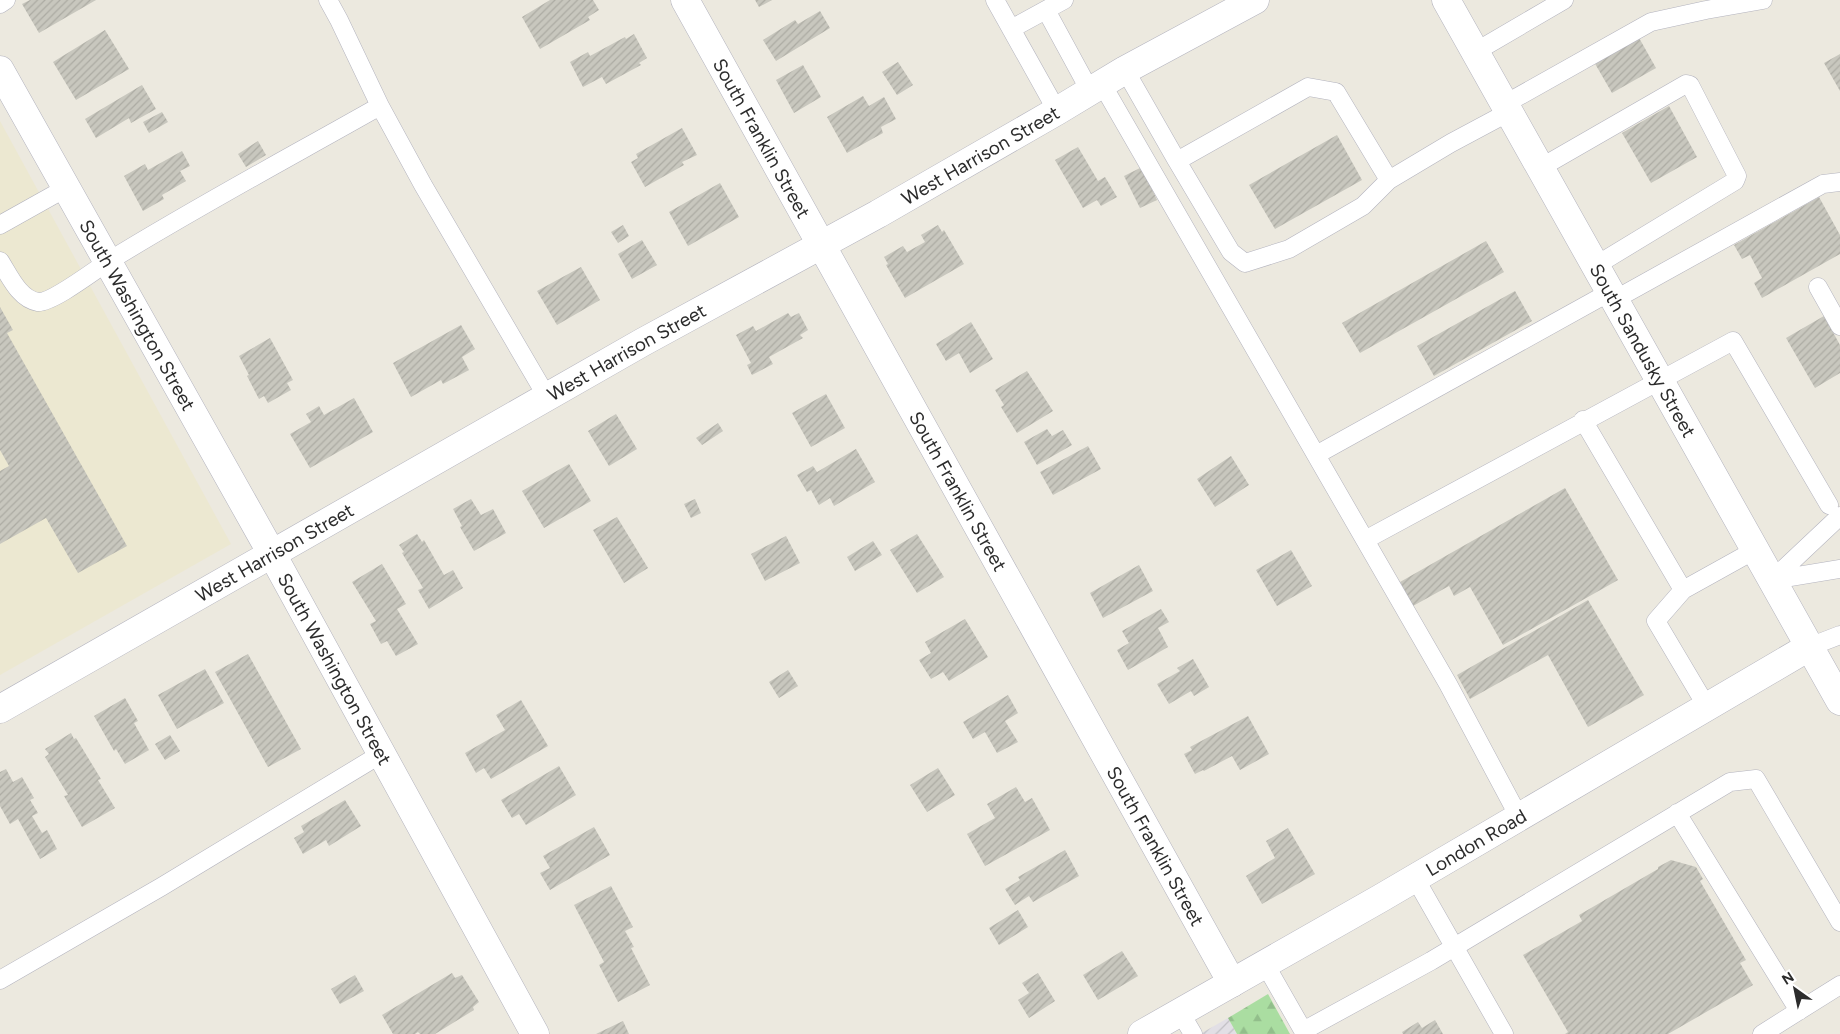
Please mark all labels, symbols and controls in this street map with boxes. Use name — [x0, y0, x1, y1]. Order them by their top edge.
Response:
street label: South Franklin Street — [708, 54, 815, 222]
street label: West Harrison Street — [897, 101, 1063, 210]
street label: South Washington Street — [75, 215, 200, 414]
street label: South Sandusky Street — [1585, 260, 1701, 441]
street label: West Harrison Street — [543, 299, 710, 406]
street label: South Franklin Street — [905, 407, 1012, 575]
street label: West Harrison Street — [191, 498, 358, 607]
street label: South Washington Street — [273, 569, 397, 769]
street label: South Franklin Street — [1102, 762, 1209, 930]
street label: London Road — [1421, 804, 1530, 881]
north arrow — [1770, 964, 1820, 1014]
text: N — [1779, 968, 1797, 989]

